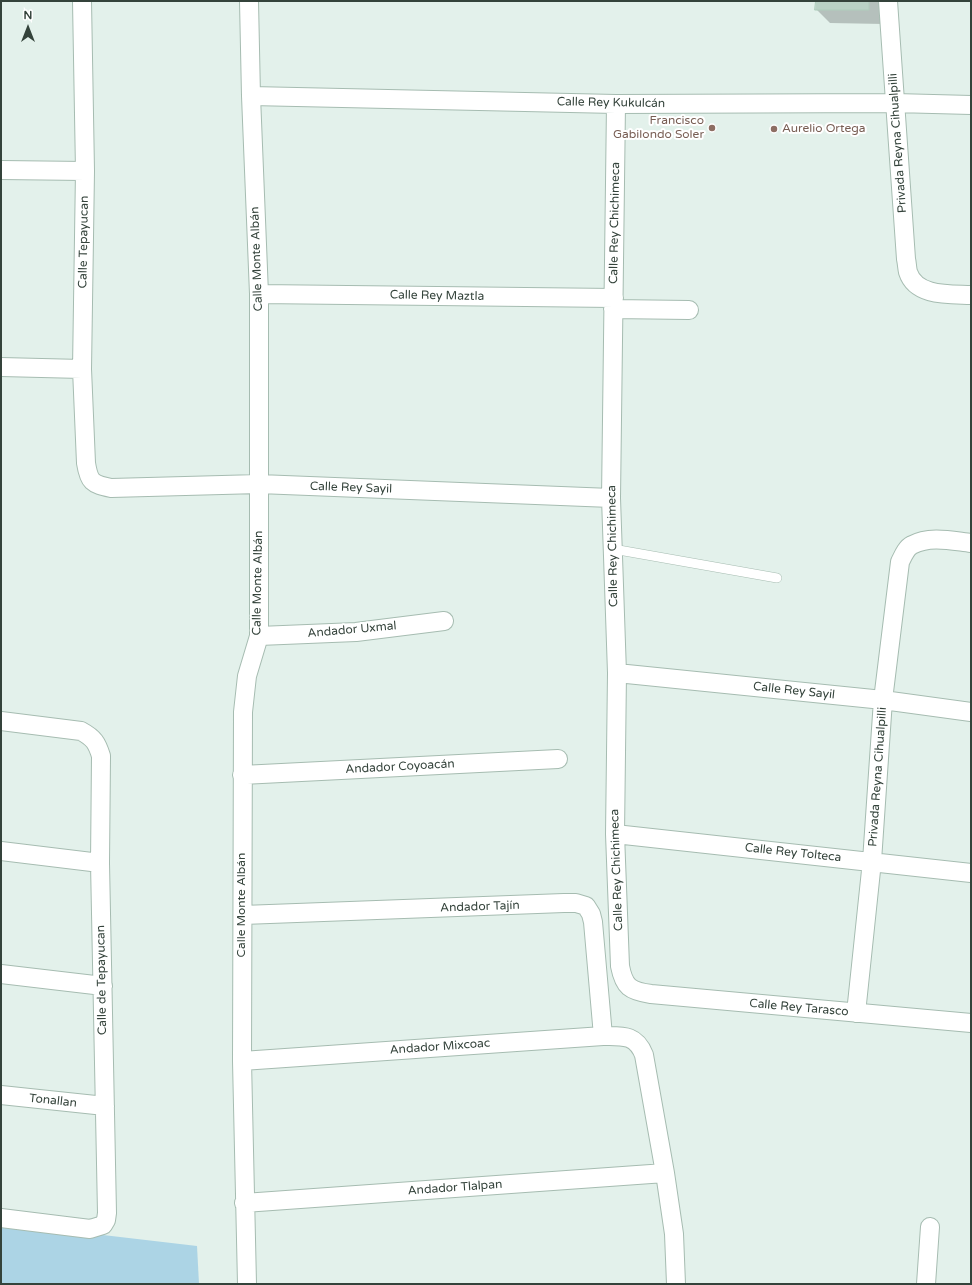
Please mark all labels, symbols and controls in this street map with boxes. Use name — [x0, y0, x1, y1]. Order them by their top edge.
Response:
north arrow — [8, 8, 48, 48]
text: N — [24, 9, 32, 22]
street label: Privada Reyna Cihualpilli — [886, 73, 910, 213]
street label: Calle Rey Kukulcán — [557, 95, 665, 111]
place label: Francisco Gabilondo Soler — [613, 114, 704, 142]
place label: Aurelio Ortega — [782, 122, 866, 136]
marker: Francisco Gabilondo Soler — [707, 123, 717, 133]
marker: Aurelio Ortega — [769, 124, 779, 134]
street label: Calle Rey Chichimeca — [607, 162, 623, 284]
street label: Calle Tepayucan — [76, 196, 92, 288]
street label: Calle Monte Albán — [248, 206, 266, 312]
street label: Calle Rey Maztla — [390, 288, 484, 304]
street label: Calle Rey Sayil — [310, 479, 392, 497]
street label: Calle Rey Chichimeca — [605, 485, 621, 607]
street label: Calle Monte Albán — [250, 531, 266, 635]
street label: Andador Uxmal — [307, 619, 397, 641]
street label: Calle Rey Sayil — [752, 680, 836, 702]
street label: Privada Reyna Cihualpilli — [866, 707, 890, 847]
street label: Andador Coyoacán — [345, 757, 455, 777]
street label: Calle Rey Chichimeca — [608, 809, 626, 931]
street label: Calle Rey Tolteca — [744, 841, 842, 865]
street label: Calle Monte Albán — [235, 853, 249, 957]
street label: Andador Tajín — [440, 898, 520, 916]
street label: Calle de Tepayucan — [94, 925, 110, 1035]
street label: Calle Rey Tarasco — [749, 996, 849, 1020]
street label: Andador Mixcoac — [389, 1036, 491, 1058]
street label: Tonallan — [28, 1091, 78, 1111]
street label: Andador Tlalpan — [407, 1178, 503, 1198]

